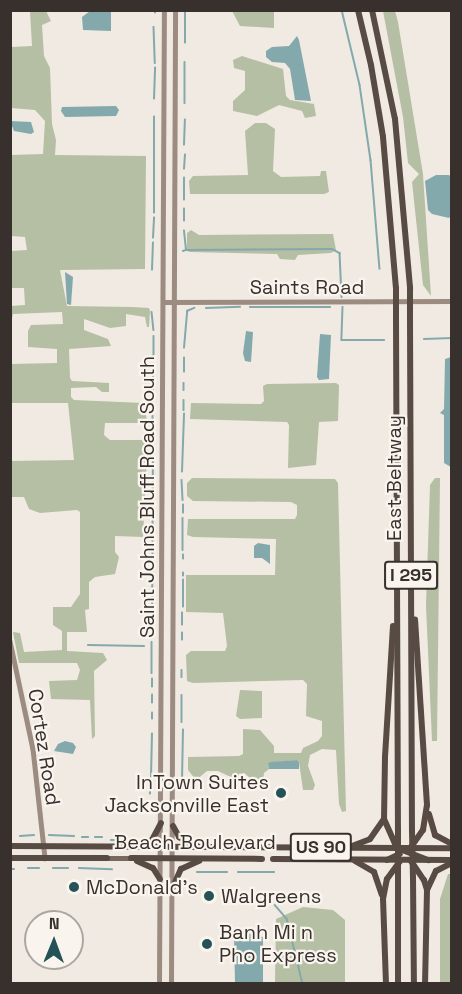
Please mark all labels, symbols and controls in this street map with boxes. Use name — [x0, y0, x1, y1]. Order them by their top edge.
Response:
street label: Saints Road — [250, 275, 364, 299]
street label: Saint Johns Bluff Road South — [135, 356, 159, 638]
street label: East Beltway — [382, 415, 406, 541]
road number: I 295 — [384, 560, 438, 590]
street label: Cortez Road — [23, 687, 65, 807]
place label: InTown Suites Jacksonville East — [104, 770, 269, 817]
marker: InTown Suites Jacksonville East — [274, 786, 288, 800]
street label: Beach Boulevard — [114, 830, 276, 854]
road number: US 90 — [290, 832, 352, 862]
place label: McDonald's — [86, 875, 198, 899]
marker: McDonald's — [67, 880, 81, 894]
place label: Walgreens — [221, 884, 321, 908]
marker: Walgreens — [202, 889, 216, 903]
north arrow — [24, 910, 84, 970]
text: N — [49, 913, 60, 934]
place label: Banh Mi n Pho Express — [219, 921, 337, 968]
marker: Banh Mi n Pho Express — [200, 937, 214, 951]

